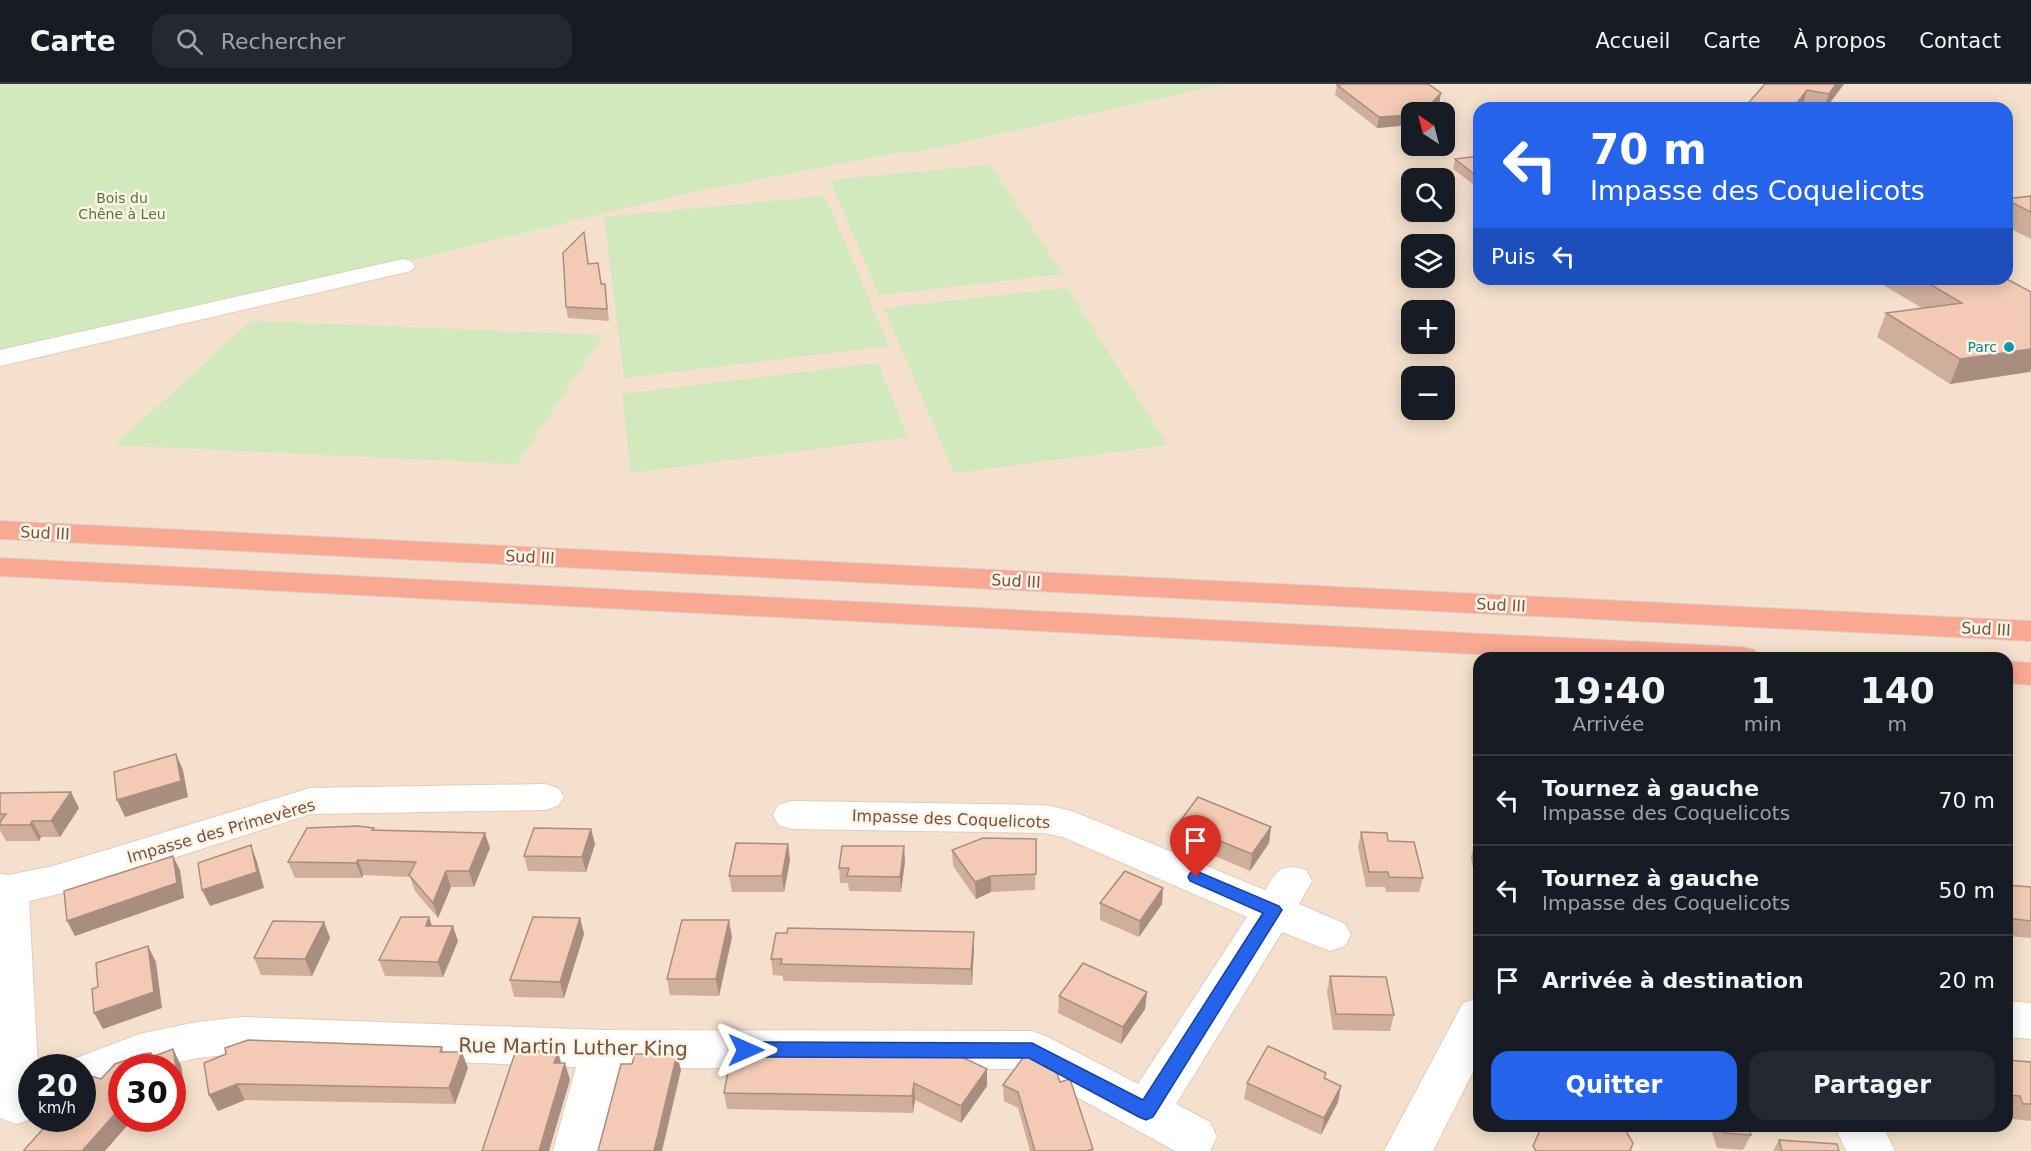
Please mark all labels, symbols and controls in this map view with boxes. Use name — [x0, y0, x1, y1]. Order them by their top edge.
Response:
search box — [152, 14, 572, 68]
text: Carte — [30, 25, 116, 58]
icon: search — [173, 25, 206, 58]
text: Rechercher — [221, 29, 345, 54]
text: Accueil — [1595, 29, 1670, 53]
text: Carte — [1703, 29, 1761, 53]
text: À propos — [1794, 29, 1886, 53]
text: Contact — [1919, 29, 2001, 53]
north arrow — [1401, 102, 1455, 156]
map controls — [1401, 102, 1455, 420]
text: 70 m — [1590, 125, 1707, 174]
icon: left — [1491, 126, 1569, 204]
button: search — [1401, 168, 1455, 222]
text: Impasse des Coquelicots — [1590, 175, 1925, 206]
park label: Bois du Chêne à Leu — [78, 190, 166, 222]
button: layers — [1401, 234, 1455, 288]
icon: left — [1547, 240, 1580, 273]
text: Puis — [1491, 244, 1535, 269]
button: + — [1401, 300, 1455, 354]
place label: Parc — [1967, 339, 1997, 355]
marker: Parc — [2002, 340, 2016, 354]
button: − — [1401, 366, 1455, 420]
street label: Sud III — [20, 522, 70, 544]
street label: Sud III — [505, 546, 555, 568]
street label: Sud III — [991, 570, 1041, 592]
street label: Sud III — [1476, 594, 1526, 616]
street label: Sud III — [1961, 618, 2011, 640]
text: 19:40 — [1551, 670, 1666, 711]
text: 1 — [1750, 670, 1775, 711]
text: 140 — [1860, 670, 1935, 711]
text: Arrivée — [1573, 712, 1644, 736]
text: min — [1744, 712, 1782, 736]
text: m — [1888, 712, 1907, 736]
text: Tournez à gauche — [1542, 776, 1759, 801]
icon: left — [1491, 784, 1524, 817]
text: 70 m — [1939, 788, 1995, 813]
street label: Impasse des Primevères — [125, 795, 317, 867]
text: Impasse des Coquelicots — [1542, 801, 1790, 825]
street label: Impasse des Coquelicots — [851, 806, 1051, 832]
pin — [1170, 815, 1221, 877]
icon: arrive — [1179, 824, 1212, 857]
text: Tournez à gauche — [1542, 866, 1759, 891]
icon: left — [1491, 874, 1524, 907]
text: 50 m — [1939, 878, 1995, 903]
text: Impasse des Coquelicots — [1542, 891, 1790, 915]
icon: arrive — [1491, 964, 1524, 997]
text: Arrivée à destination — [1542, 968, 1804, 993]
text: 20 m — [1939, 968, 1995, 993]
position arrow — [714, 1018, 778, 1082]
street label: Rue Martin Luther King — [458, 1033, 688, 1061]
button: Quitter — [1491, 1051, 1737, 1120]
button: Partager — [1749, 1051, 1995, 1120]
speed limit sign: 30 — [108, 1054, 186, 1132]
text: 20 — [36, 1068, 78, 1103]
text: km/h — [38, 1099, 76, 1117]

